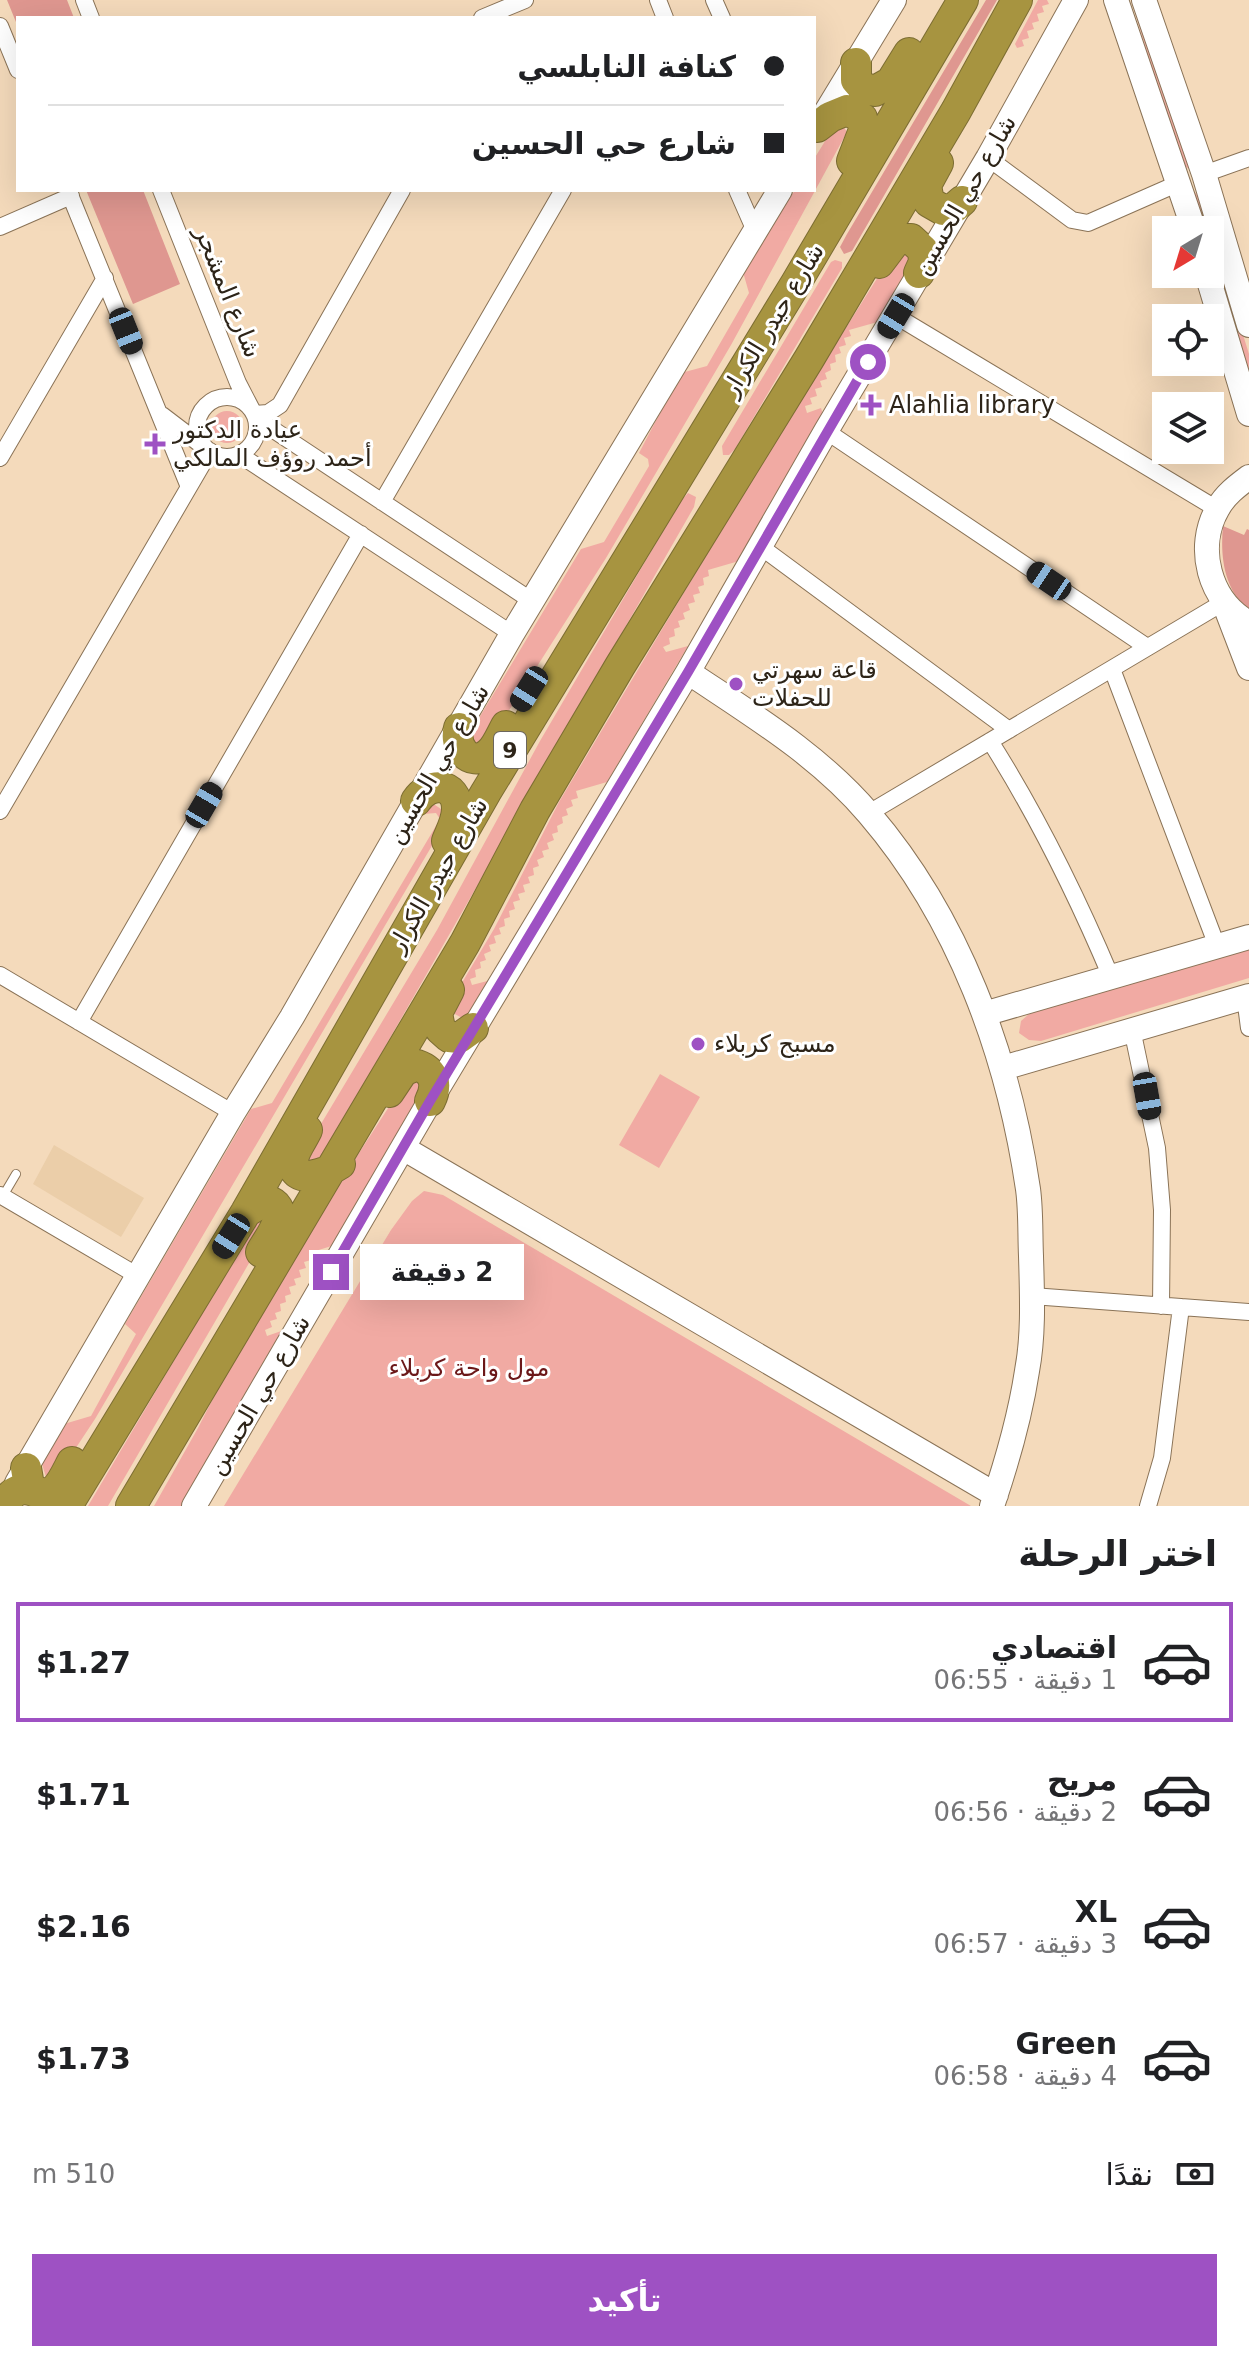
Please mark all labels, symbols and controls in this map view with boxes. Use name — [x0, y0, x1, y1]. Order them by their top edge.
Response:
text: كنافة النابلسي — [517, 49, 736, 84]
street label: شارع حي الحسين — [908, 110, 1022, 280]
text: شارع حي الحسين — [472, 126, 736, 161]
north arrow — [1152, 216, 1224, 288]
map controls — [1152, 216, 1224, 464]
street label: شارع المشجر — [189, 221, 267, 362]
street label: شارع حيدر الكرار — [716, 238, 830, 402]
car — [873, 289, 919, 343]
car — [106, 304, 146, 358]
button: locate — [1152, 304, 1224, 376]
route start — [850, 344, 886, 380]
place label: Alahlia library — [889, 391, 1055, 419]
button: layers — [1152, 392, 1224, 464]
marker: Alahlia library — [860, 394, 882, 416]
place label: عيادة الدكتور أحمد روؤف المالكي — [172, 416, 372, 472]
marker: عيادة الدكتور أحمد روؤف المالكي — [144, 433, 166, 455]
car — [1022, 558, 1076, 604]
place label: قاعة سهرتي للحفلات — [752, 656, 877, 712]
car — [506, 662, 552, 716]
marker: قاعة سهرتي للحفلات — [727, 675, 745, 693]
street label: شارع حي الحسين — [381, 679, 495, 849]
road number: 9 — [494, 732, 526, 768]
car — [182, 778, 226, 832]
street label: شارع حيدر الكرار — [382, 793, 494, 958]
place label: مسبح كربلاء — [714, 1030, 836, 1058]
marker: مسبح كربلاء — [689, 1035, 707, 1053]
car — [1131, 1070, 1163, 1122]
car — [208, 1209, 254, 1263]
callout: 2 دقيقة — [359, 1244, 523, 1300]
route end — [313, 1254, 349, 1290]
text: 2 دقيقة — [391, 1257, 493, 1287]
street label: شارع حي الحسين — [202, 1310, 316, 1480]
park label: مول واحة كربلاء — [389, 1354, 549, 1382]
text: اختر الرحلة — [1018, 1533, 1217, 1574]
icon: car — [1141, 1626, 1213, 1698]
text: اقتصادي — [991, 1630, 1117, 1665]
text: $1.27 — [36, 1645, 131, 1680]
text: 1 دقيقة · 06:55 — [934, 1665, 1117, 1695]
icon: car — [1141, 1758, 1213, 1830]
text: مريح — [1047, 1762, 1117, 1797]
text: $1.71 — [36, 1777, 131, 1812]
text: 2 دقيقة · 06:56 — [934, 1797, 1117, 1827]
icon: car — [1141, 1890, 1213, 1962]
text: XL — [1075, 1894, 1117, 1929]
text: $2.16 — [36, 1909, 131, 1944]
text: 3 دقيقة · 06:57 — [934, 1929, 1117, 1959]
icon: car — [1141, 2022, 1213, 2094]
text: Green — [1016, 2026, 1117, 2061]
text: $1.73 — [36, 2041, 131, 2076]
text: 4 دقيقة · 06:58 — [934, 2061, 1117, 2091]
icon: cash — [1173, 2152, 1217, 2196]
text: نقدًا — [1105, 2157, 1153, 2192]
text: 510 m — [32, 2159, 115, 2189]
button: تأكيد — [32, 2254, 1217, 2346]

